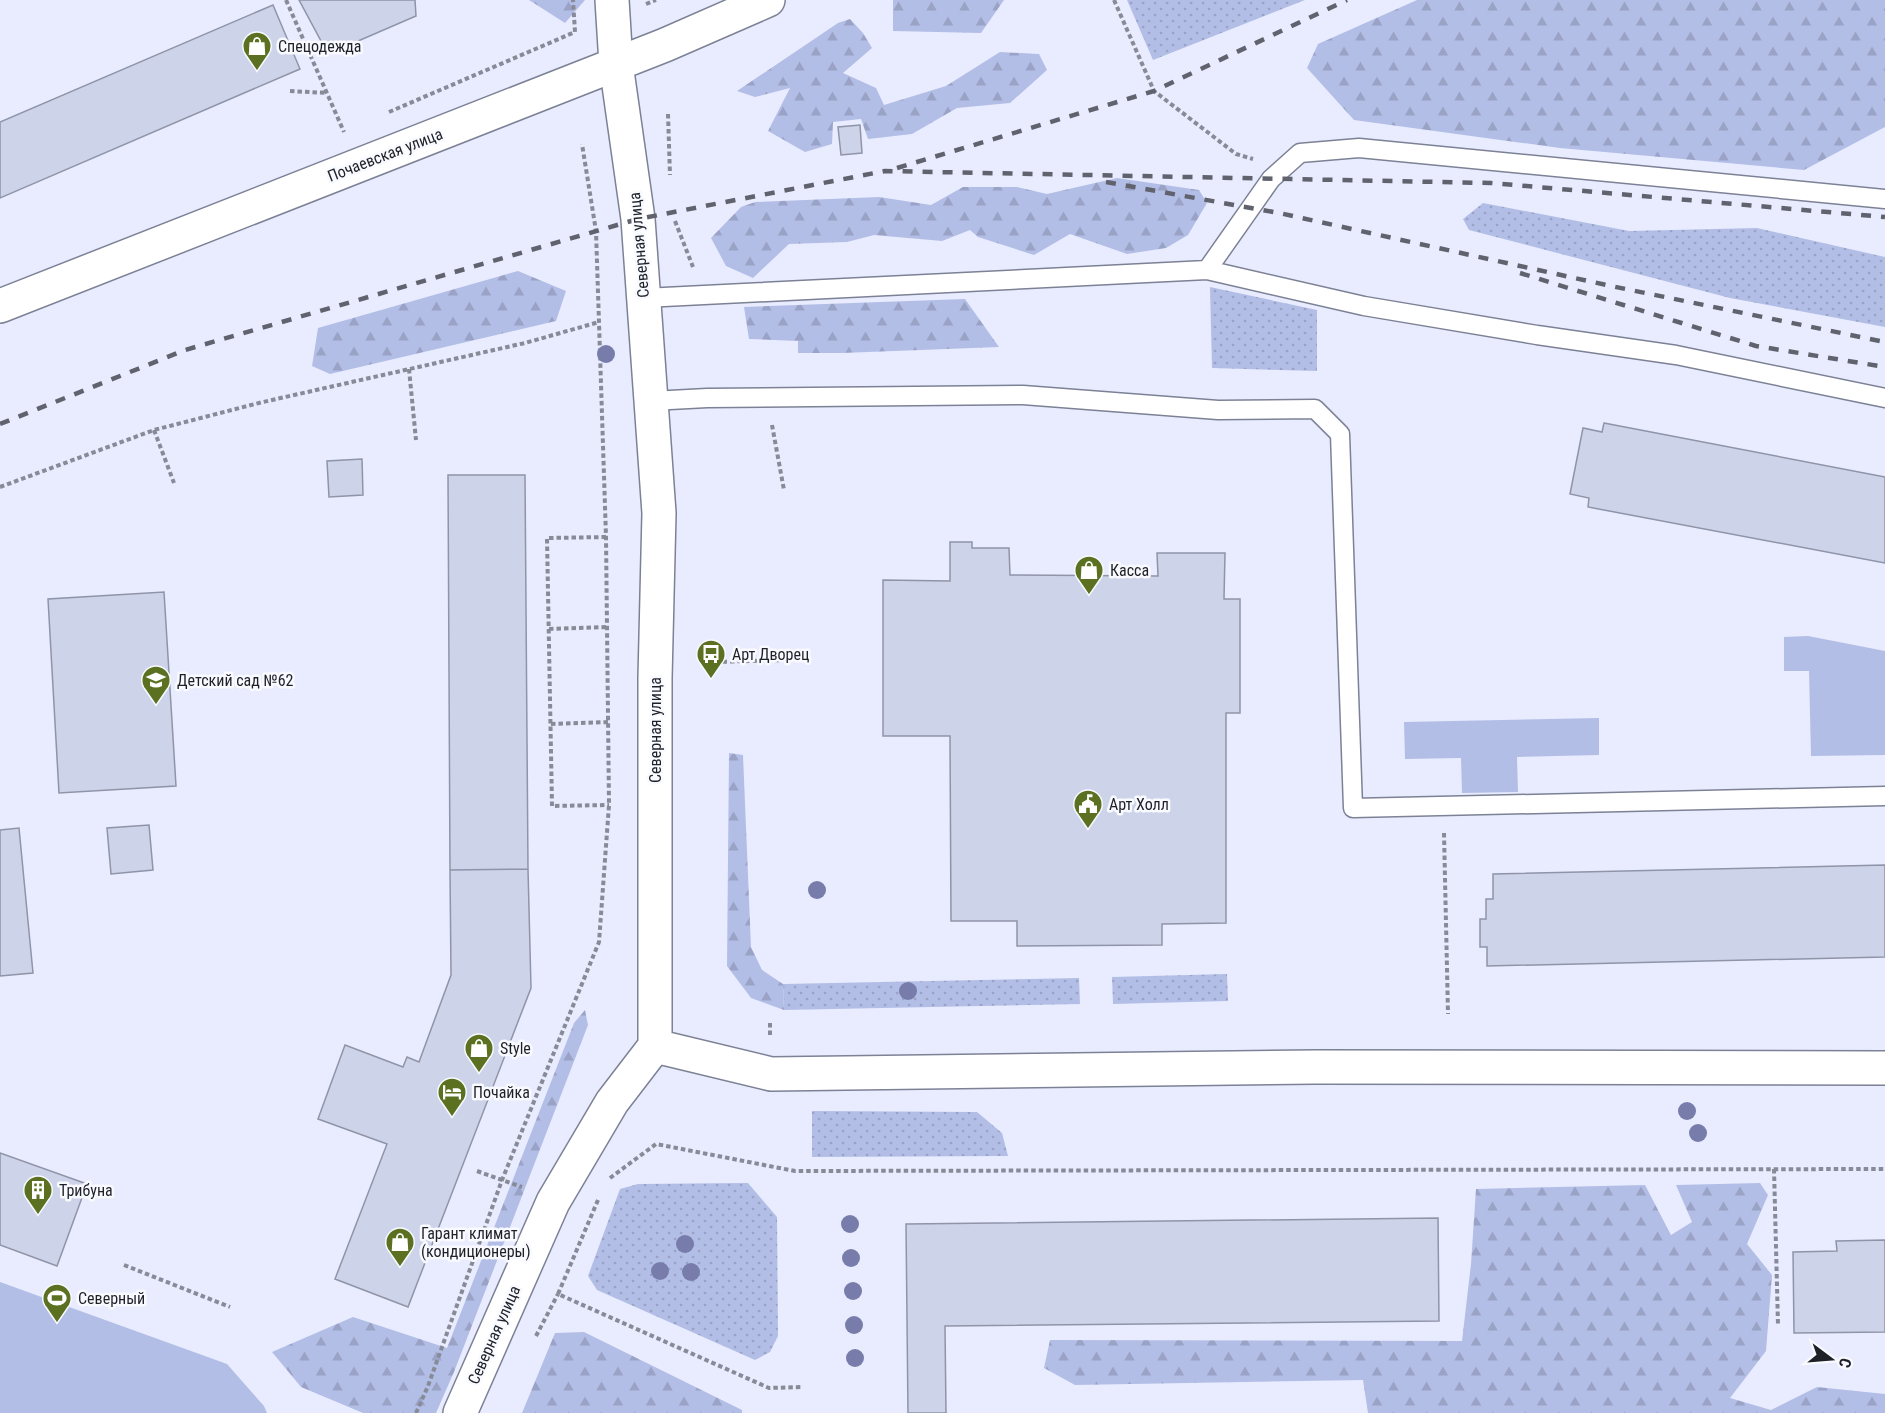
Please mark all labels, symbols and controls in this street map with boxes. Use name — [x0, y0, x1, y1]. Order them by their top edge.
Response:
shop icon: Спецодежда — [241, 30, 273, 72]
place label: Спецодежда — [278, 37, 362, 56]
street label: Почаевская улица — [325, 124, 445, 186]
street label: Северная улица — [625, 191, 653, 299]
shop icon: Касса — [1073, 554, 1105, 596]
place label: Касса — [1110, 561, 1149, 580]
bus stop icon: Арт Дворец — [695, 638, 727, 680]
place label: Арт Дворец — [732, 645, 809, 664]
school or university icon: Детский сад №62 — [140, 664, 172, 706]
place label: Детский сад №62 — [177, 671, 294, 690]
street label: Северная улица — [646, 677, 665, 783]
public building icon: Арт Холл — [1072, 788, 1104, 830]
place label: Арт Холл — [1109, 795, 1169, 814]
shop icon: Style — [463, 1032, 495, 1074]
place label: Style — [500, 1039, 531, 1058]
hotel icon: Почайка — [436, 1076, 468, 1118]
place label: Почайка — [473, 1083, 530, 1102]
building icon: Трибуна — [22, 1174, 54, 1216]
place label: Трибуна — [59, 1181, 113, 1200]
place label: Гарант климат (кондиционеры) — [421, 1224, 531, 1261]
shop icon: Гарант климат (кондиционеры) — [384, 1226, 416, 1268]
sports icon: Северный — [41, 1282, 73, 1324]
street label: Северная улица — [464, 1283, 524, 1387]
place label: Северный — [78, 1289, 145, 1308]
north arrow — [1801, 1329, 1861, 1389]
text: С — [1835, 1356, 1855, 1370]

